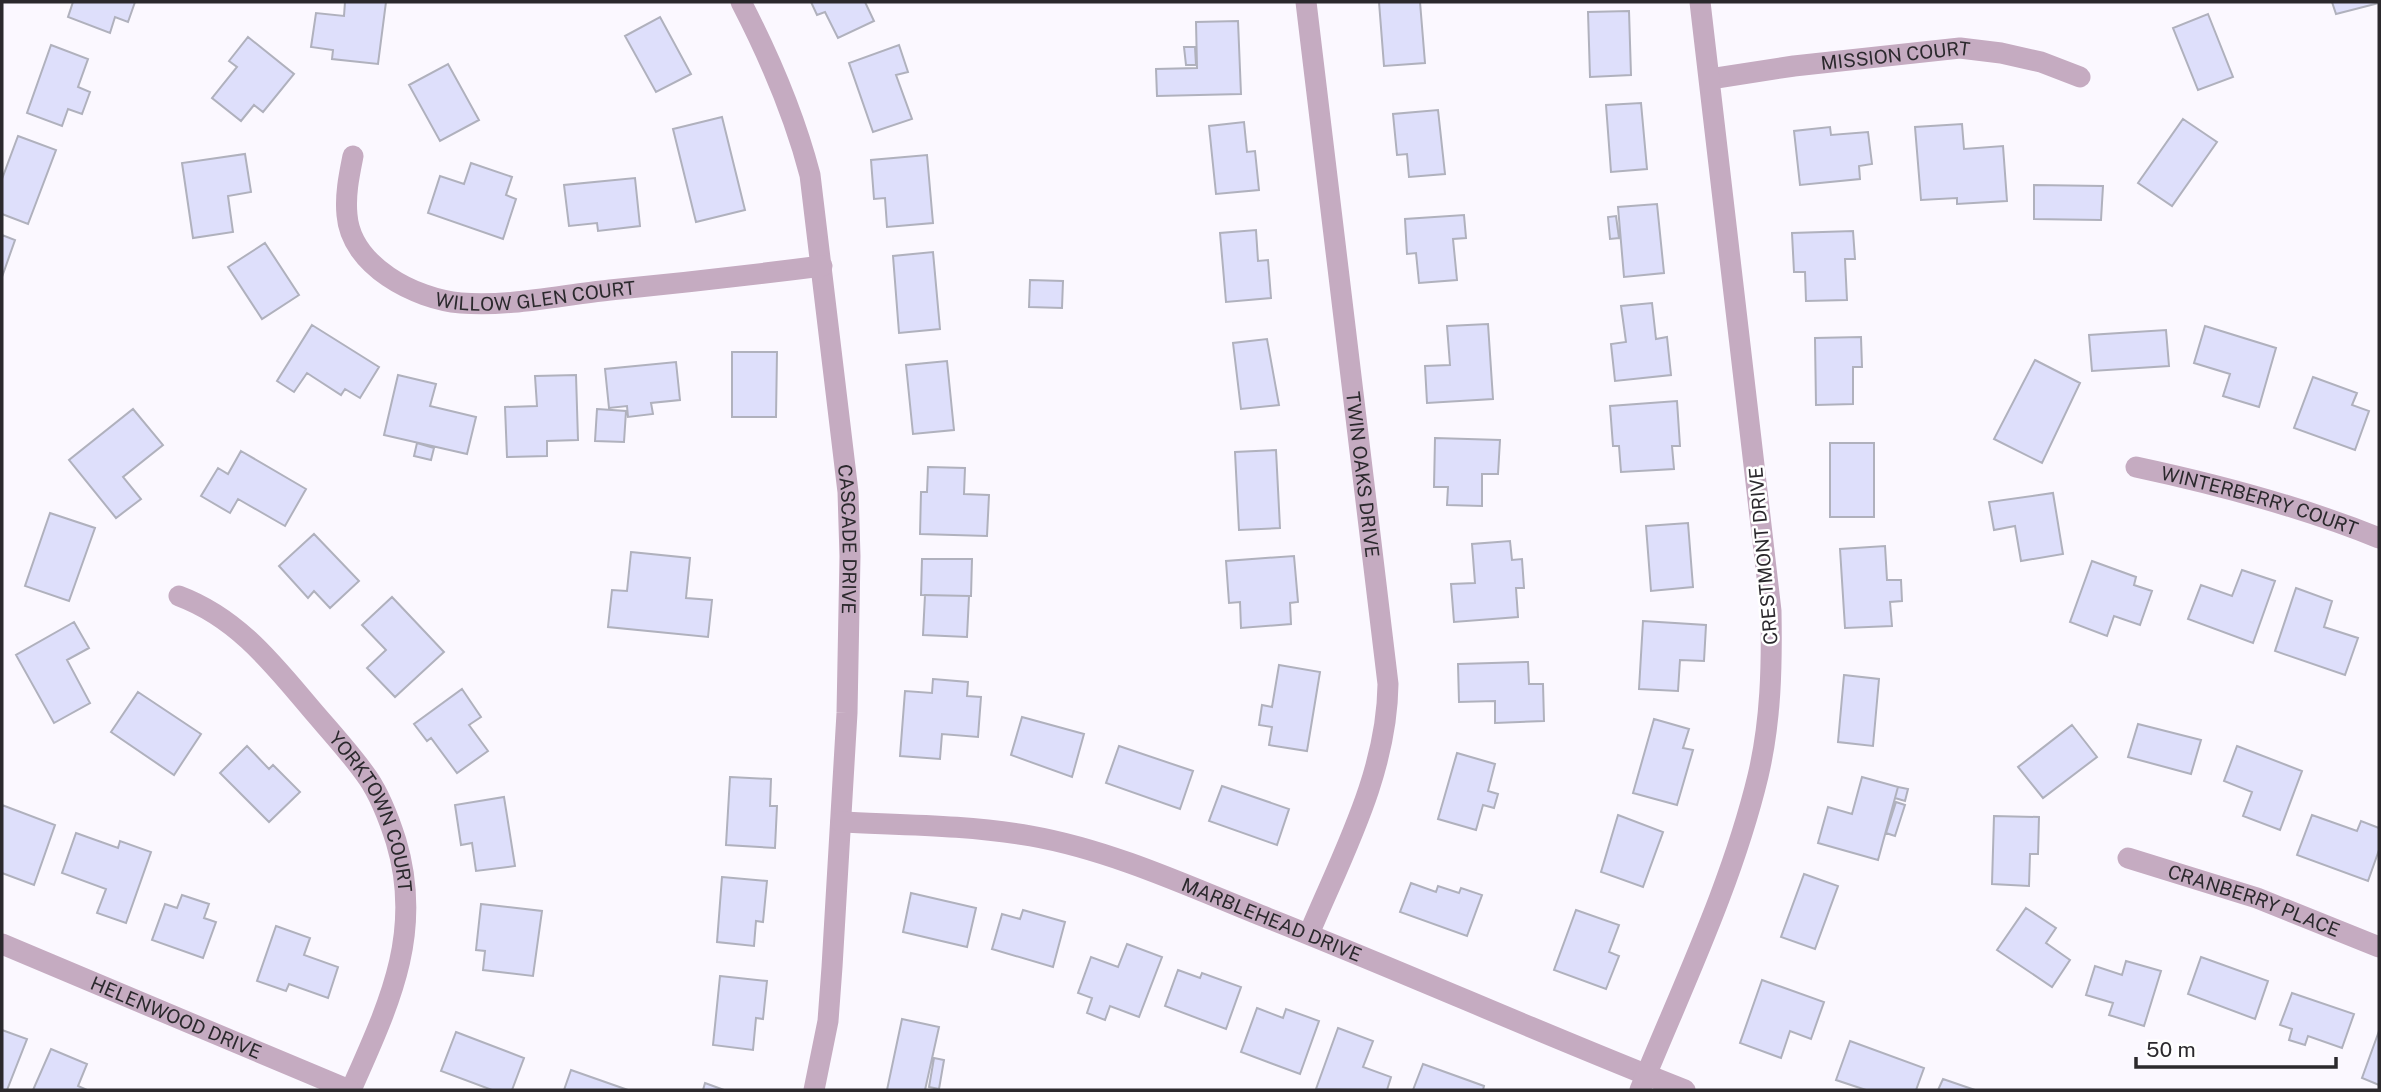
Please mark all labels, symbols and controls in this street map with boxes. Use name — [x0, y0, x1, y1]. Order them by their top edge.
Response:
street label: MISSION COURT — [1820, 37, 1971, 74]
street label: WILLOW GLEN COURT — [433, 277, 637, 315]
street label: TWIN OAKS DRIVE — [1342, 390, 1384, 559]
street label: WINTERBERRY COURT — [2159, 462, 2361, 540]
street label: CASCADE DRIVE — [834, 463, 861, 615]
street label: CRESTMONT DRIVE — [1744, 466, 1782, 646]
street label: YORKTOWN COURT — [325, 727, 416, 893]
street label: CRANBERRY PLACE — [2165, 860, 2343, 941]
street label: MARBLEHEAD DRIVE — [1179, 873, 1365, 966]
street label: HELENWOOD DRIVE — [88, 972, 265, 1063]
scale bar — [2136, 1026, 2336, 1070]
text: 50 m — [2146, 1037, 2196, 1062]

